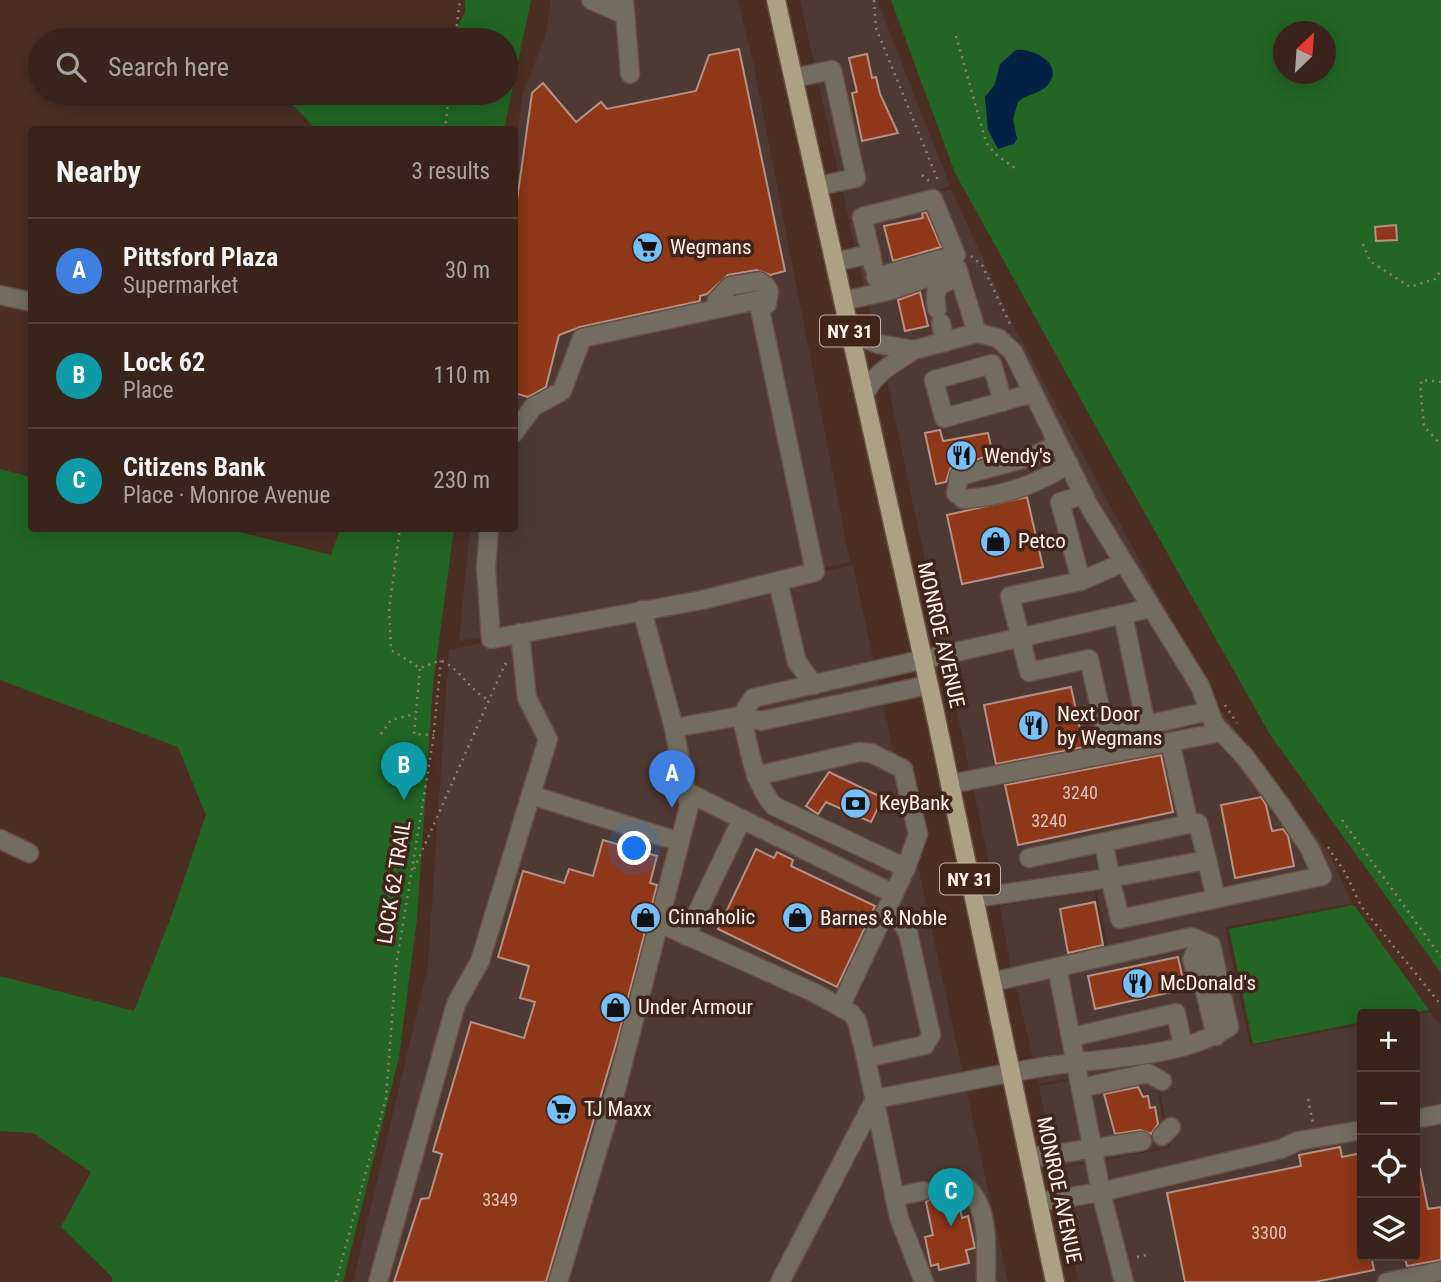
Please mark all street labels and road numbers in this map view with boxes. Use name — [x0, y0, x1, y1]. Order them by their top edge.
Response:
road number: NY 31 — [820, 316, 880, 346]
street label: MONROE AVENUE — [913, 560, 969, 710]
street label: LOCK 62 TRAIL — [372, 819, 416, 945]
road number: NY 31 — [940, 864, 1000, 894]
street label: MONROE AVENUE — [1032, 1115, 1086, 1265]

